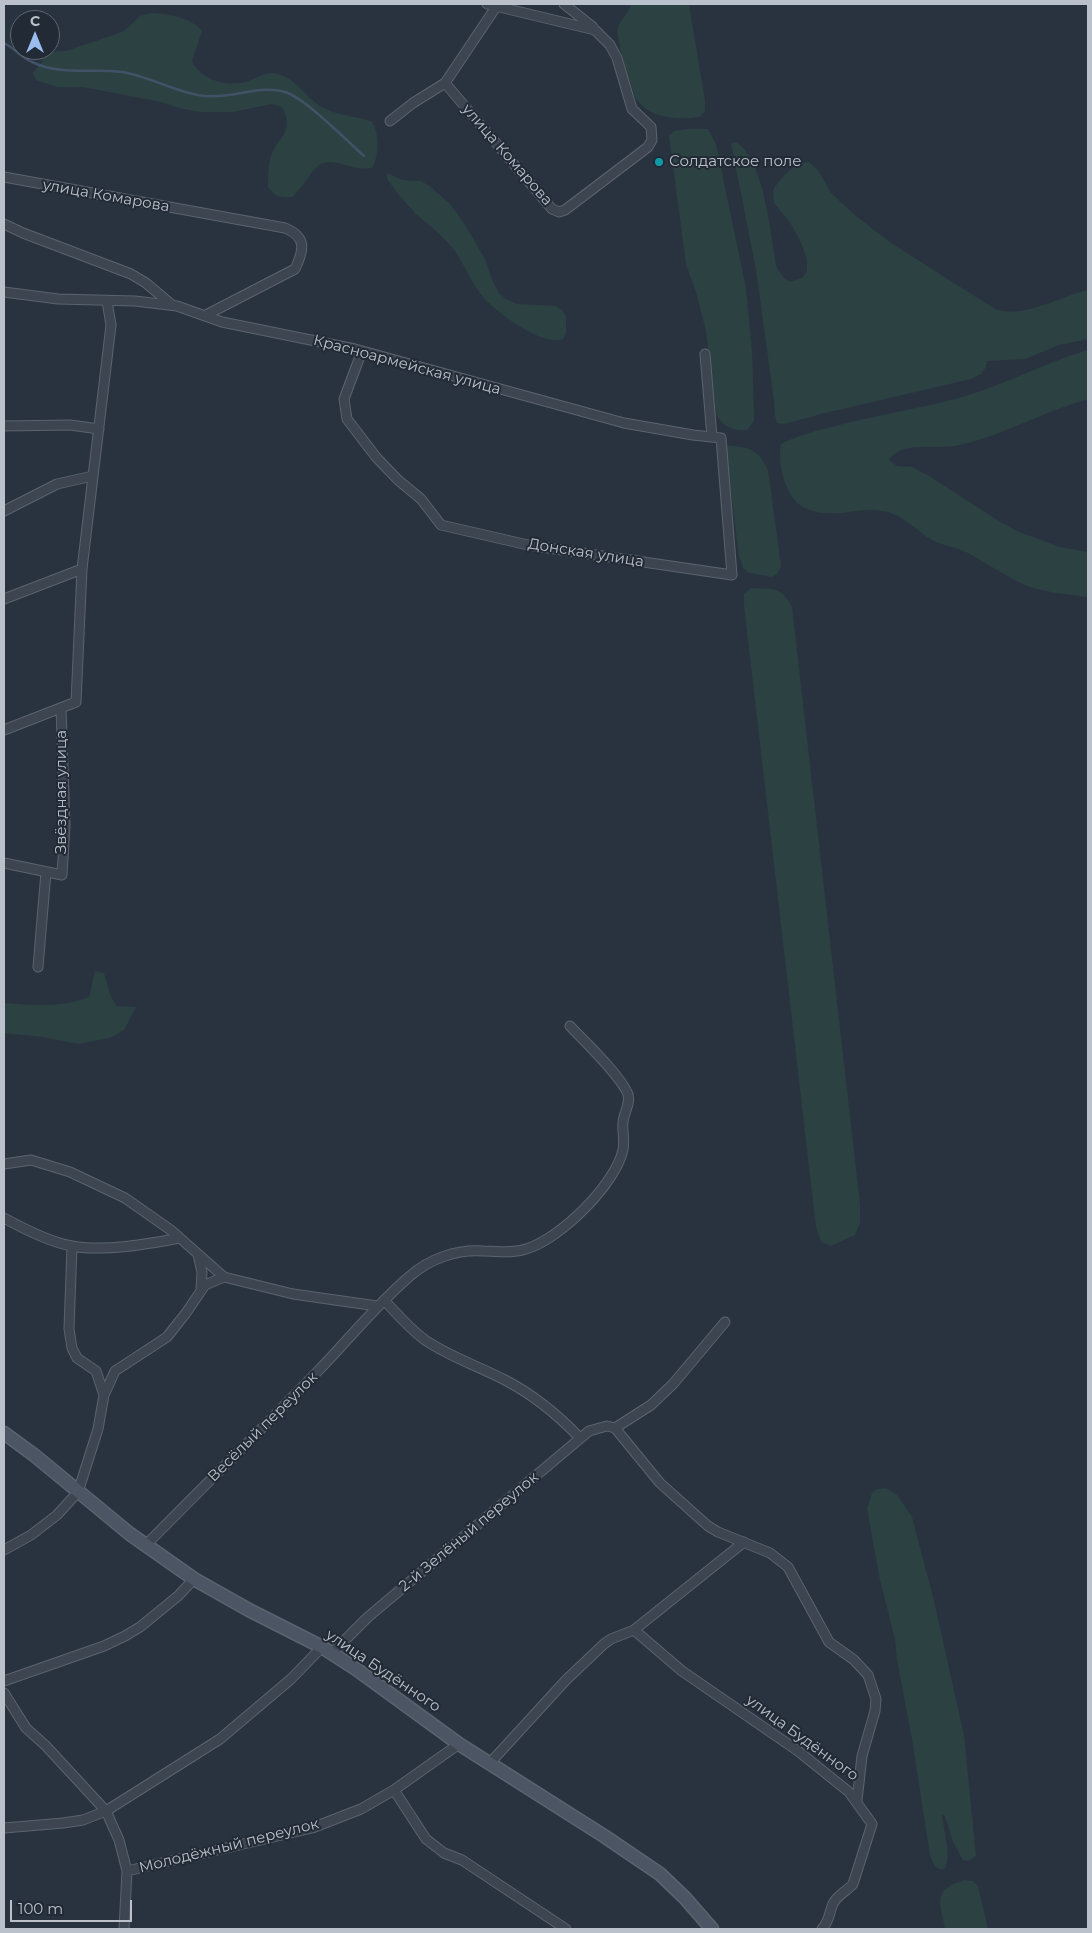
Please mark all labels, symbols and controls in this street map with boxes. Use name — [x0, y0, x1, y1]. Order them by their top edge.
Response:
north arrow — [10, 10, 60, 60]
text: С — [30, 12, 40, 30]
street label: улица Комарова — [458, 101, 556, 209]
place label: Солдатское поле — [669, 153, 802, 171]
marker: Солдатское поле — [653, 156, 665, 168]
street label: улица Комарова — [41, 176, 171, 216]
street label: Красноармейская улица — [311, 331, 503, 399]
street label: Донская улица — [527, 535, 645, 571]
street label: Звёздная улица — [53, 730, 71, 854]
street label: Весёлый переулок — [204, 1368, 322, 1486]
street label: 2-й Зелёный переулок — [396, 1468, 542, 1596]
street label: улица Будённого — [322, 1626, 444, 1716]
street label: улица Будённого — [742, 1691, 862, 1785]
street label: Молодёжный переулок — [137, 1815, 321, 1877]
scale bar — [12, 1890, 135, 1922]
text: 100 m — [18, 1899, 63, 1918]

